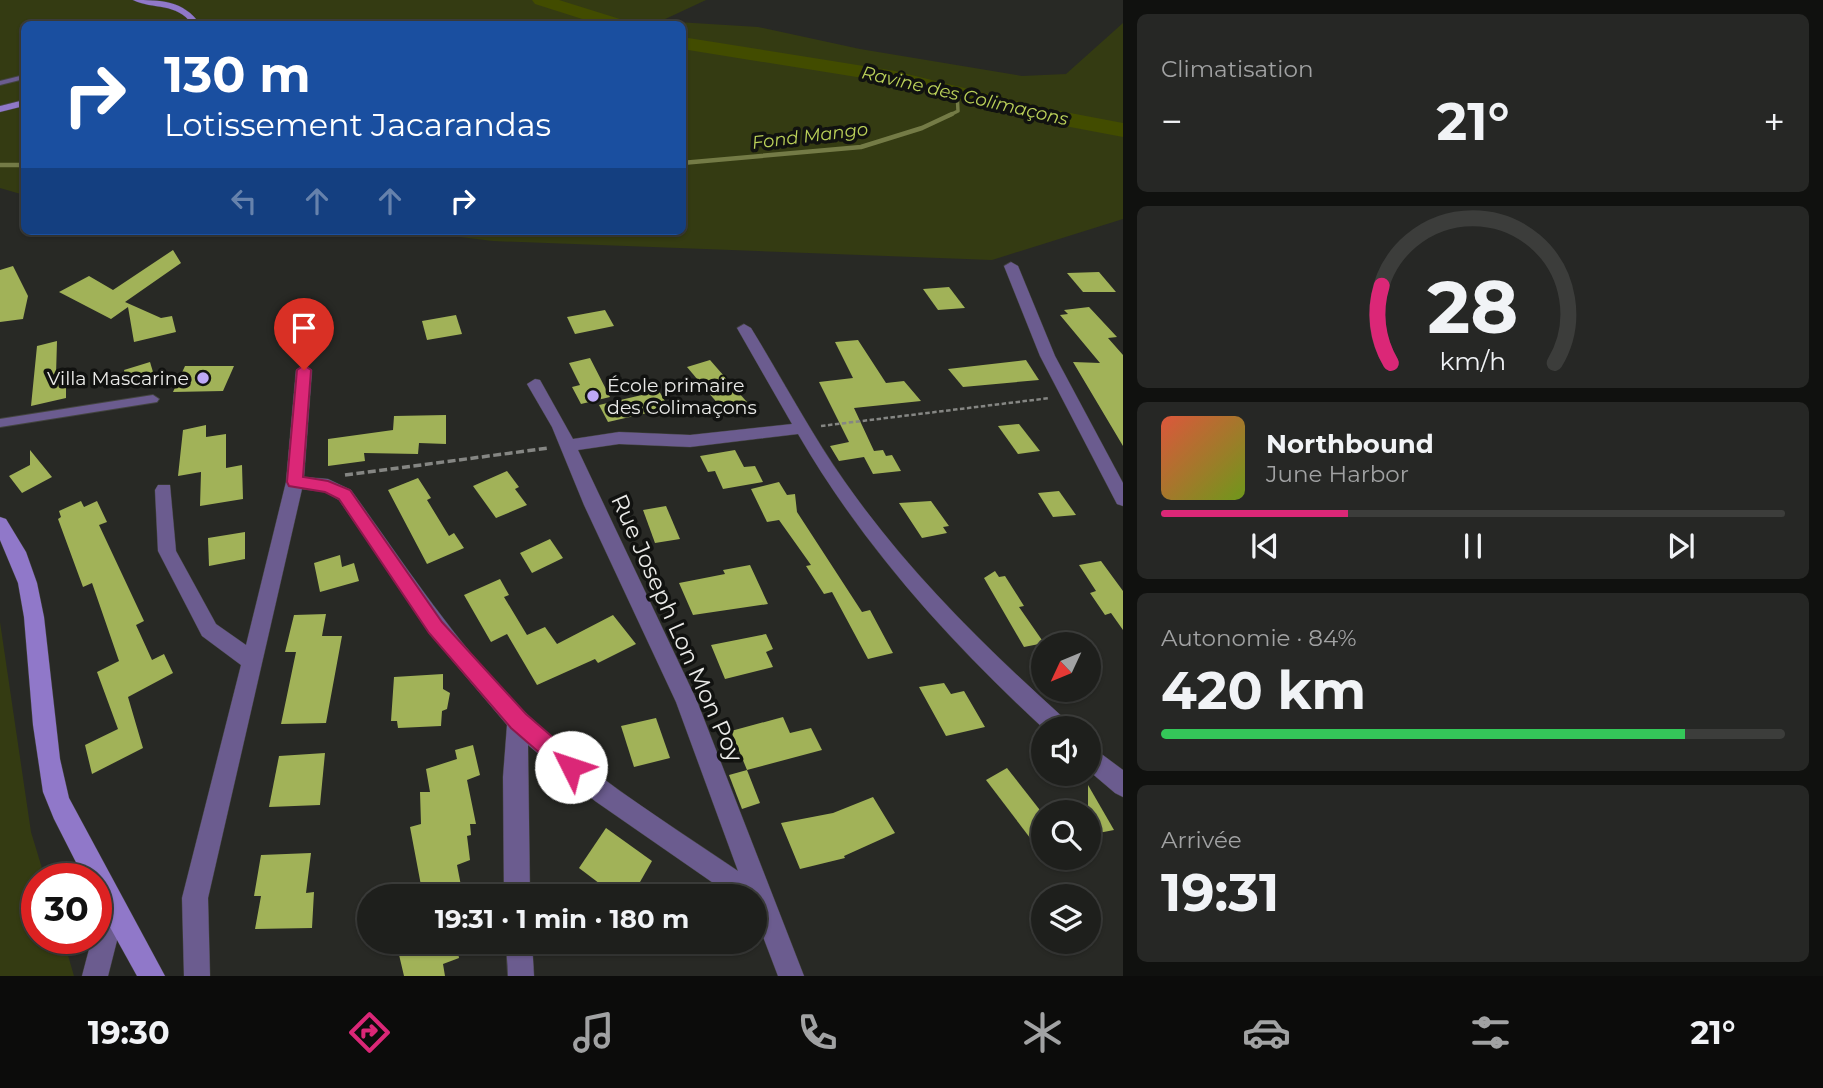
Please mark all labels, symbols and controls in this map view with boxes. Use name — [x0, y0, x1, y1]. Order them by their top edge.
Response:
text: 130 m — [164, 45, 311, 104]
icon: right — [49, 49, 140, 140]
text: Climatisation — [1161, 55, 1313, 83]
water label: Ravine des Colimaçons — [860, 62, 1071, 131]
text: 21° — [1437, 90, 1509, 153]
text: − — [1161, 98, 1183, 145]
text: + — [1763, 98, 1785, 145]
text: Lotissement Jacarandas — [164, 105, 551, 144]
water label: Fond Mango — [751, 118, 869, 154]
icon: left — [225, 182, 263, 220]
icon: ahead — [298, 182, 336, 220]
icon: ahead — [371, 182, 409, 220]
icon: right — [444, 182, 482, 220]
text: 28 — [1428, 263, 1519, 351]
pin — [274, 298, 334, 370]
icon: arrive — [285, 309, 323, 347]
text: km/h — [1440, 345, 1506, 375]
place label: Villa Mascarine — [47, 367, 189, 390]
marker: Villa Mascarine — [195, 370, 211, 386]
place label: École primaire des Colimaçons — [607, 374, 757, 419]
marker: École primaire des Colimaçons — [585, 388, 601, 404]
text: Northbound — [1266, 428, 1434, 460]
text: June Harbor — [1266, 460, 1409, 488]
street label: Rue Joseph Lon Mon Poy — [605, 490, 749, 767]
icon: previous — [1246, 527, 1284, 565]
icon: pause — [1454, 527, 1492, 565]
icon: next — [1662, 527, 1700, 565]
text: Autonomie · 84% — [1161, 624, 1357, 652]
north arrow — [1031, 632, 1101, 702]
map controls — [1031, 632, 1101, 954]
text: 420 km — [1161, 659, 1366, 722]
button: sound — [1031, 716, 1101, 786]
position arrow — [534, 730, 608, 804]
button: search — [1031, 800, 1101, 870]
text: Arrivée — [1161, 826, 1242, 854]
text: 19:31 — [1161, 861, 1279, 924]
speed limit sign: 30 — [21, 863, 112, 954]
button: layers — [1031, 884, 1101, 954]
text: 19:31 · 1 min · 180 m — [435, 903, 689, 935]
icon: directions — [345, 1008, 394, 1057]
icon: music — [569, 1008, 618, 1057]
icon: phone — [793, 1008, 842, 1057]
icon: climate — [1018, 1008, 1067, 1057]
icon: car — [1242, 1008, 1291, 1057]
icon: filters — [1466, 1008, 1515, 1057]
text: 19:30 — [88, 1013, 170, 1052]
text: 21° — [1690, 1013, 1735, 1052]

